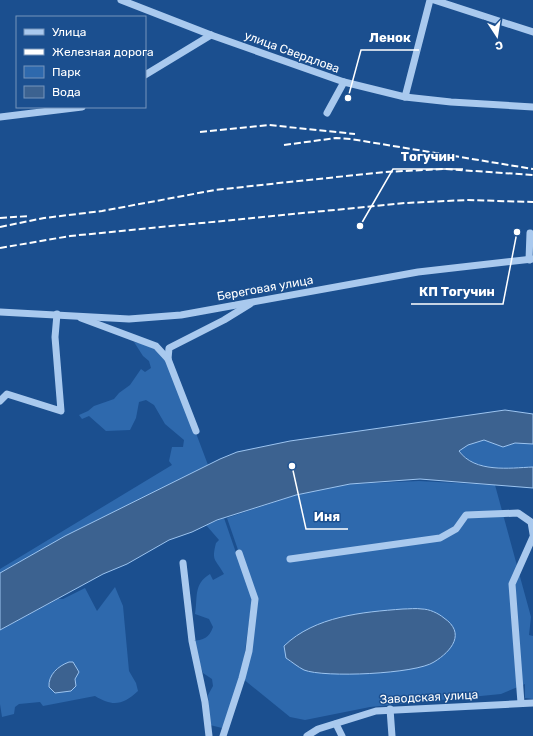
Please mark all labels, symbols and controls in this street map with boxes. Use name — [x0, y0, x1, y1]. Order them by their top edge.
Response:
legend — [16, 16, 146, 108]
north arrow — [477, 16, 517, 56]
text: Улица — [52, 25, 86, 39]
callout: Ленок — [361, 25, 419, 50]
street label: улица Свердлова — [242, 28, 342, 76]
text: Ленок — [369, 30, 411, 45]
text: С — [494, 38, 504, 53]
text: Железная дорога — [52, 45, 154, 59]
text: Парк — [52, 65, 81, 79]
text: Вода — [52, 85, 81, 99]
callout: Тогучин — [393, 144, 463, 169]
text: Тогучин — [401, 149, 455, 164]
street label: Береговая улица — [216, 273, 314, 303]
callout: КП Тогучин — [411, 279, 503, 304]
text: КП Тогучин — [419, 284, 495, 299]
callout: Иня — [306, 504, 348, 529]
text: Иня — [314, 509, 340, 524]
street label: Заводская улица — [379, 687, 479, 707]

